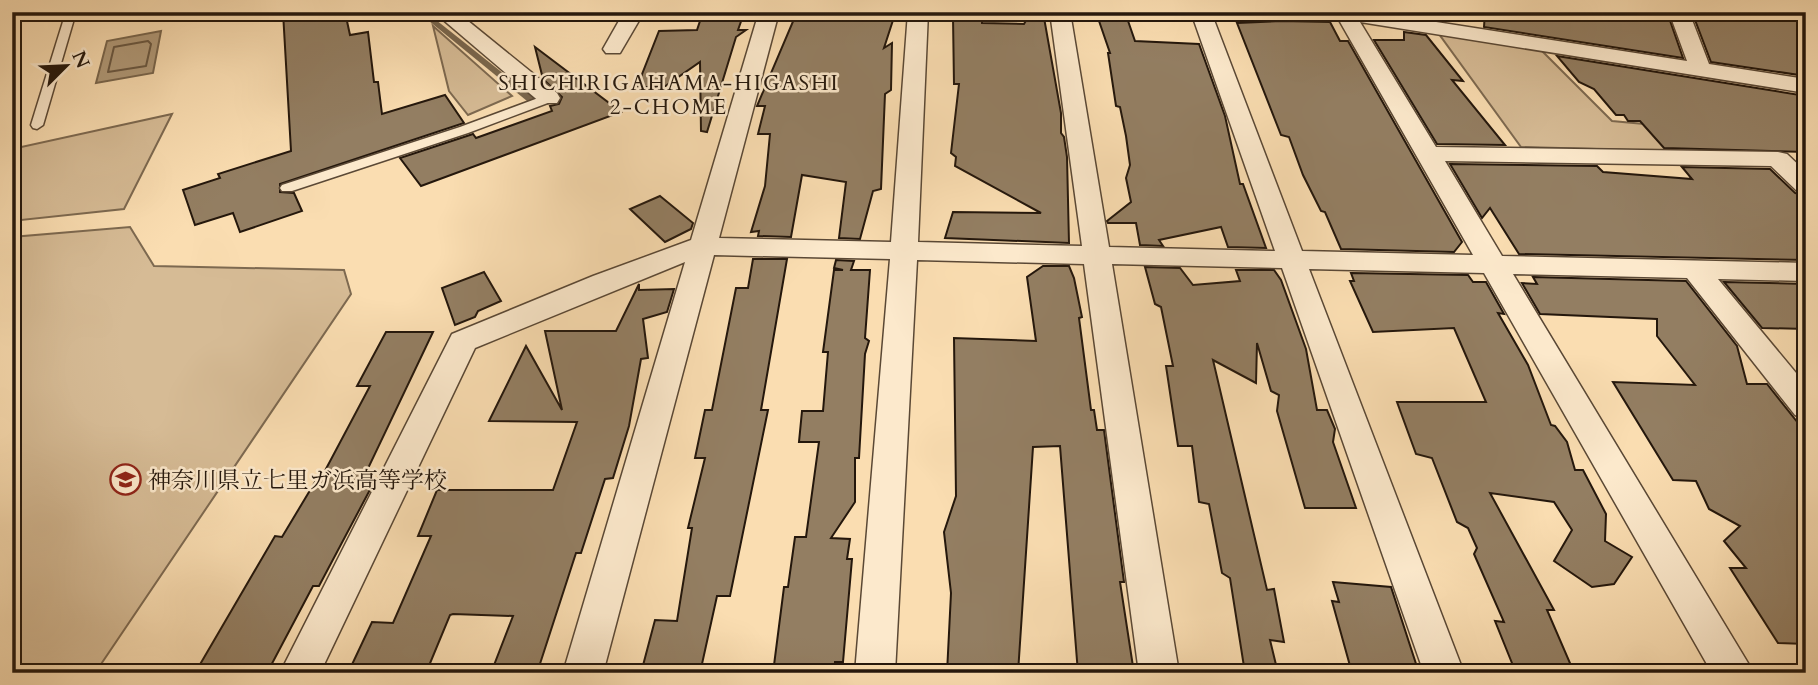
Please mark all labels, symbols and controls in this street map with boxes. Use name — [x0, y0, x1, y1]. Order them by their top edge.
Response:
north arrow — [32, 32, 102, 102]
text: N — [65, 47, 96, 73]
district label: SHICHIRIGAHAMA-HIGASHI 2-CHOME — [498, 69, 840, 122]
school or university icon: 神奈川県立七里ガ浜高等学校 — [108, 463, 142, 497]
place label: 神奈川県立七里ガ浜高等学校 — [148, 465, 447, 496]

